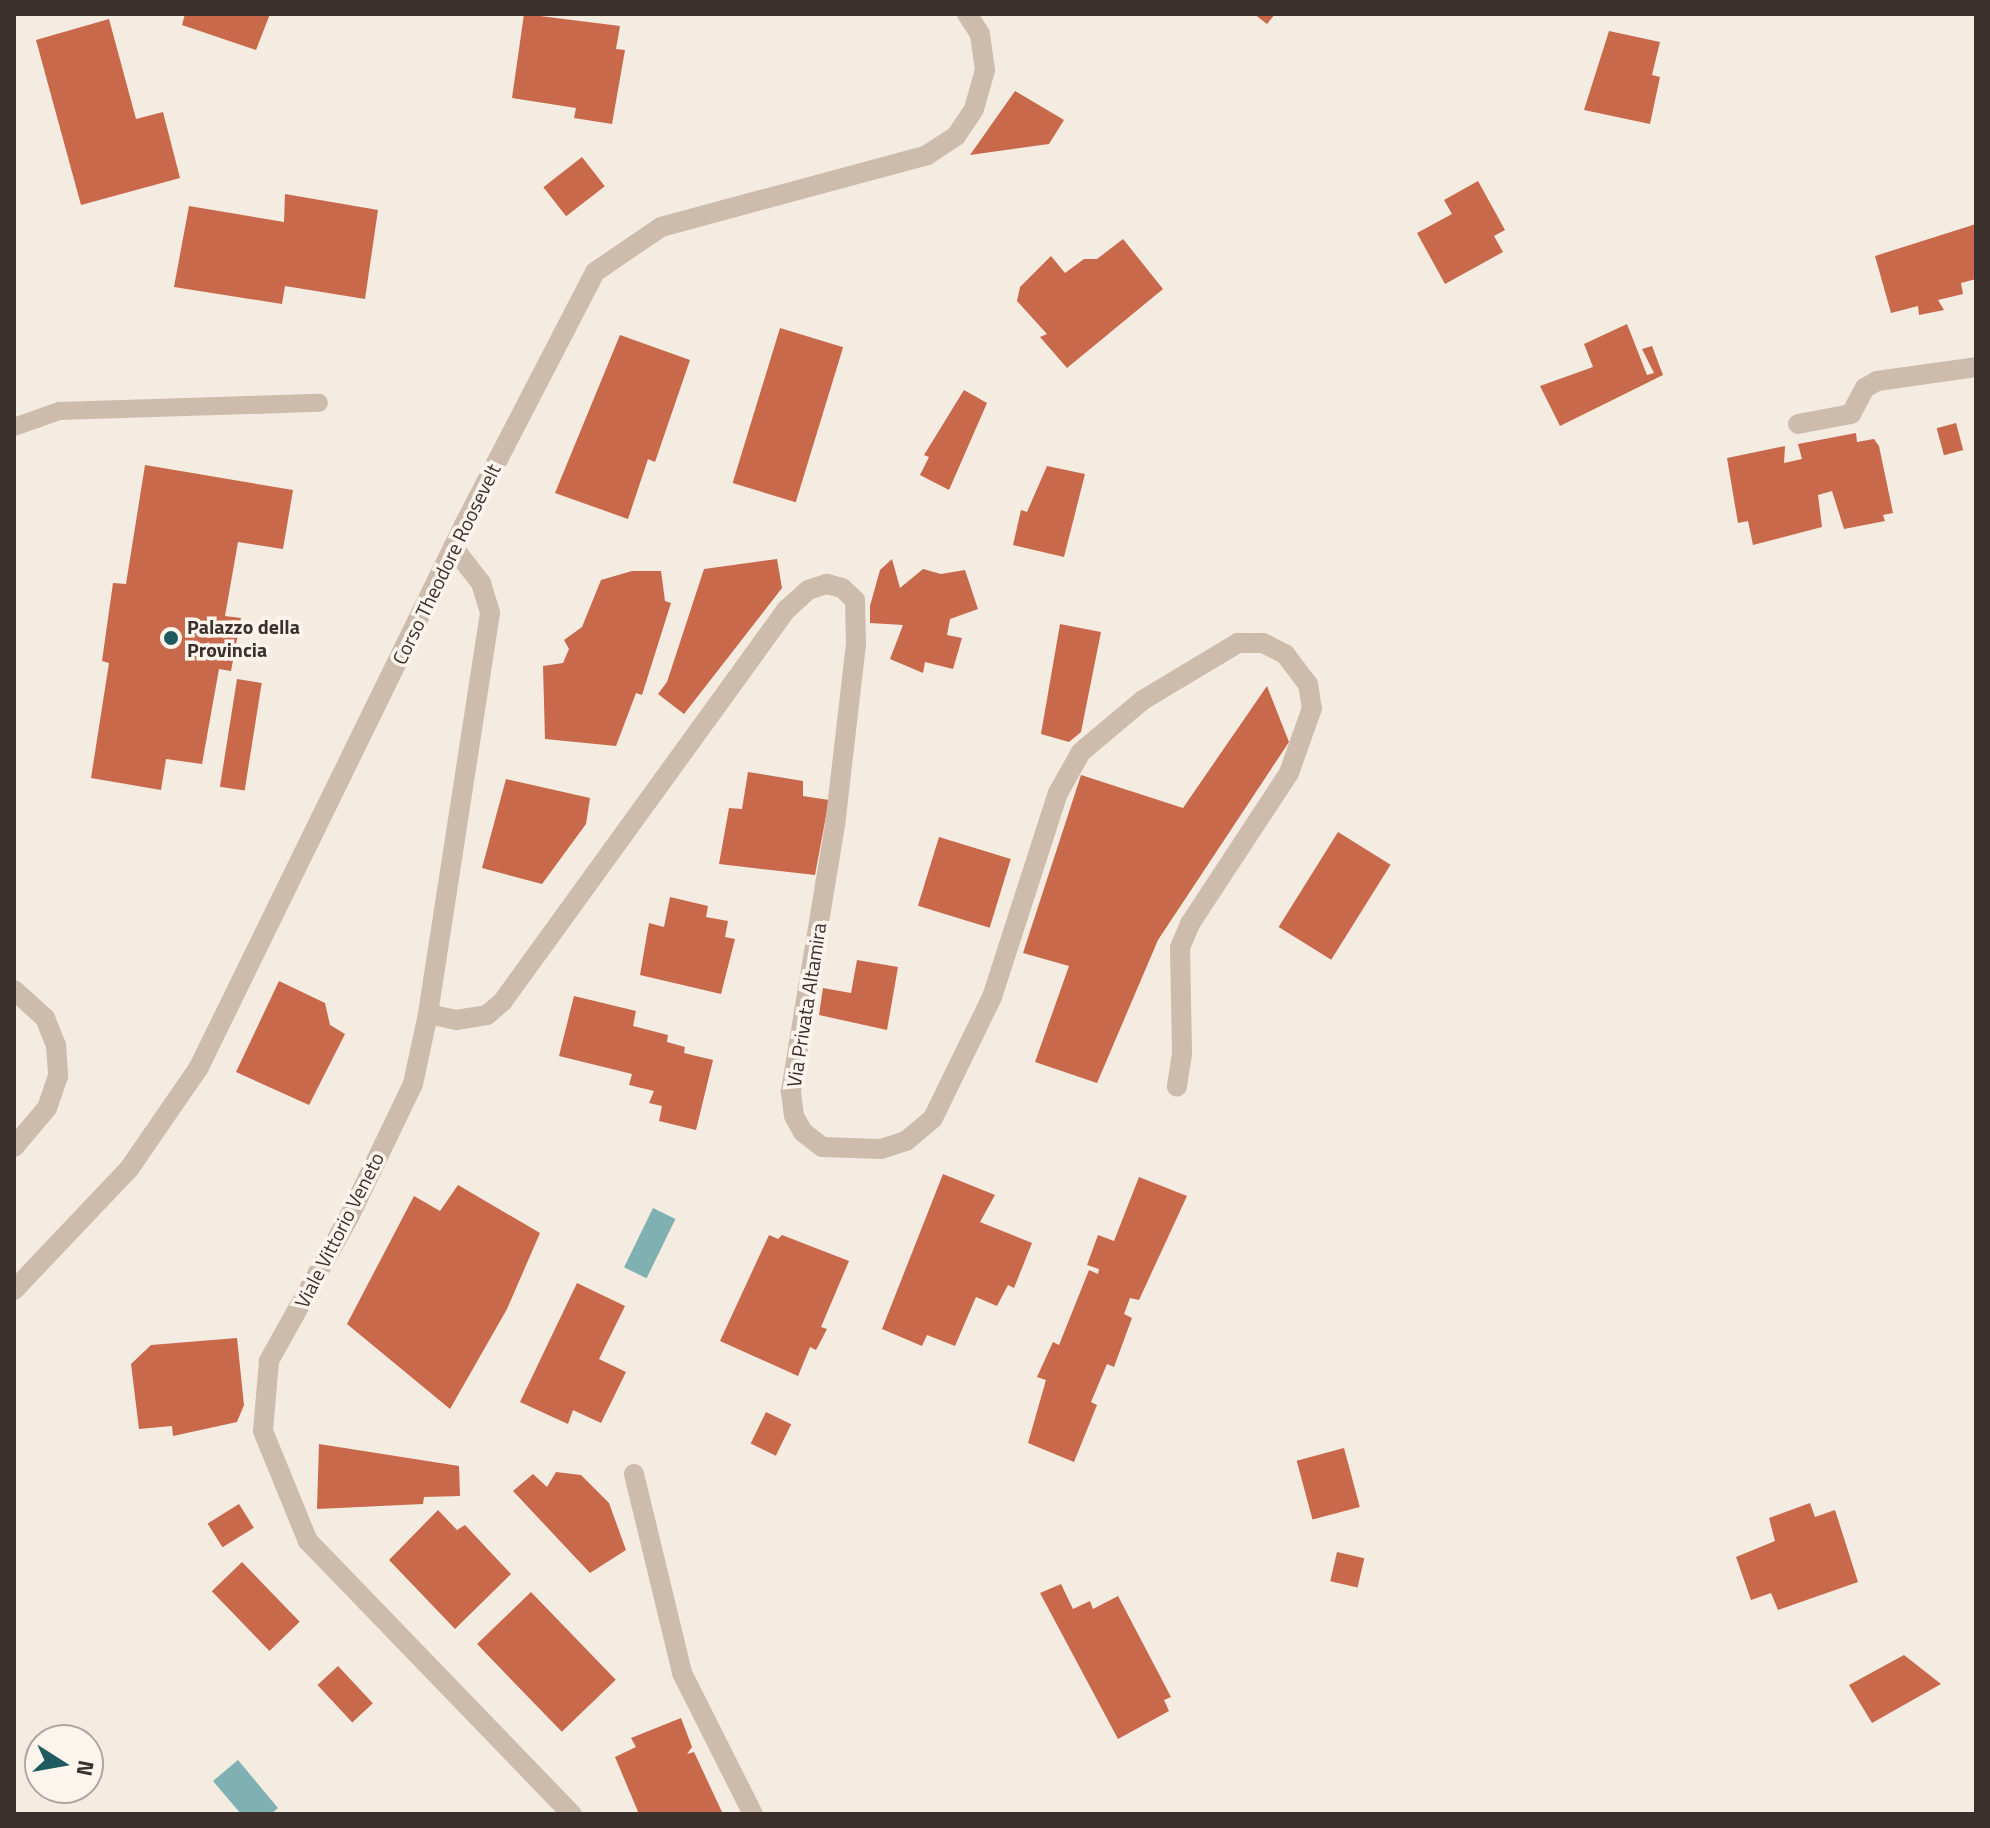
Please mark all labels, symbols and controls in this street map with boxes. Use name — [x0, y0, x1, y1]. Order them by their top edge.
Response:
street label: Corso Theodore Roosevelt — [387, 460, 505, 668]
place label: Palazzo della Provincia — [187, 614, 300, 661]
marker: Palazzo della Provincia — [162, 629, 180, 647]
street label: Via Privata Altamira — [781, 921, 831, 1089]
street label: Viale Vittorio Veneto — [289, 1148, 389, 1312]
north arrow — [24, 1724, 104, 1804]
text: N — [67, 1757, 104, 1779]

